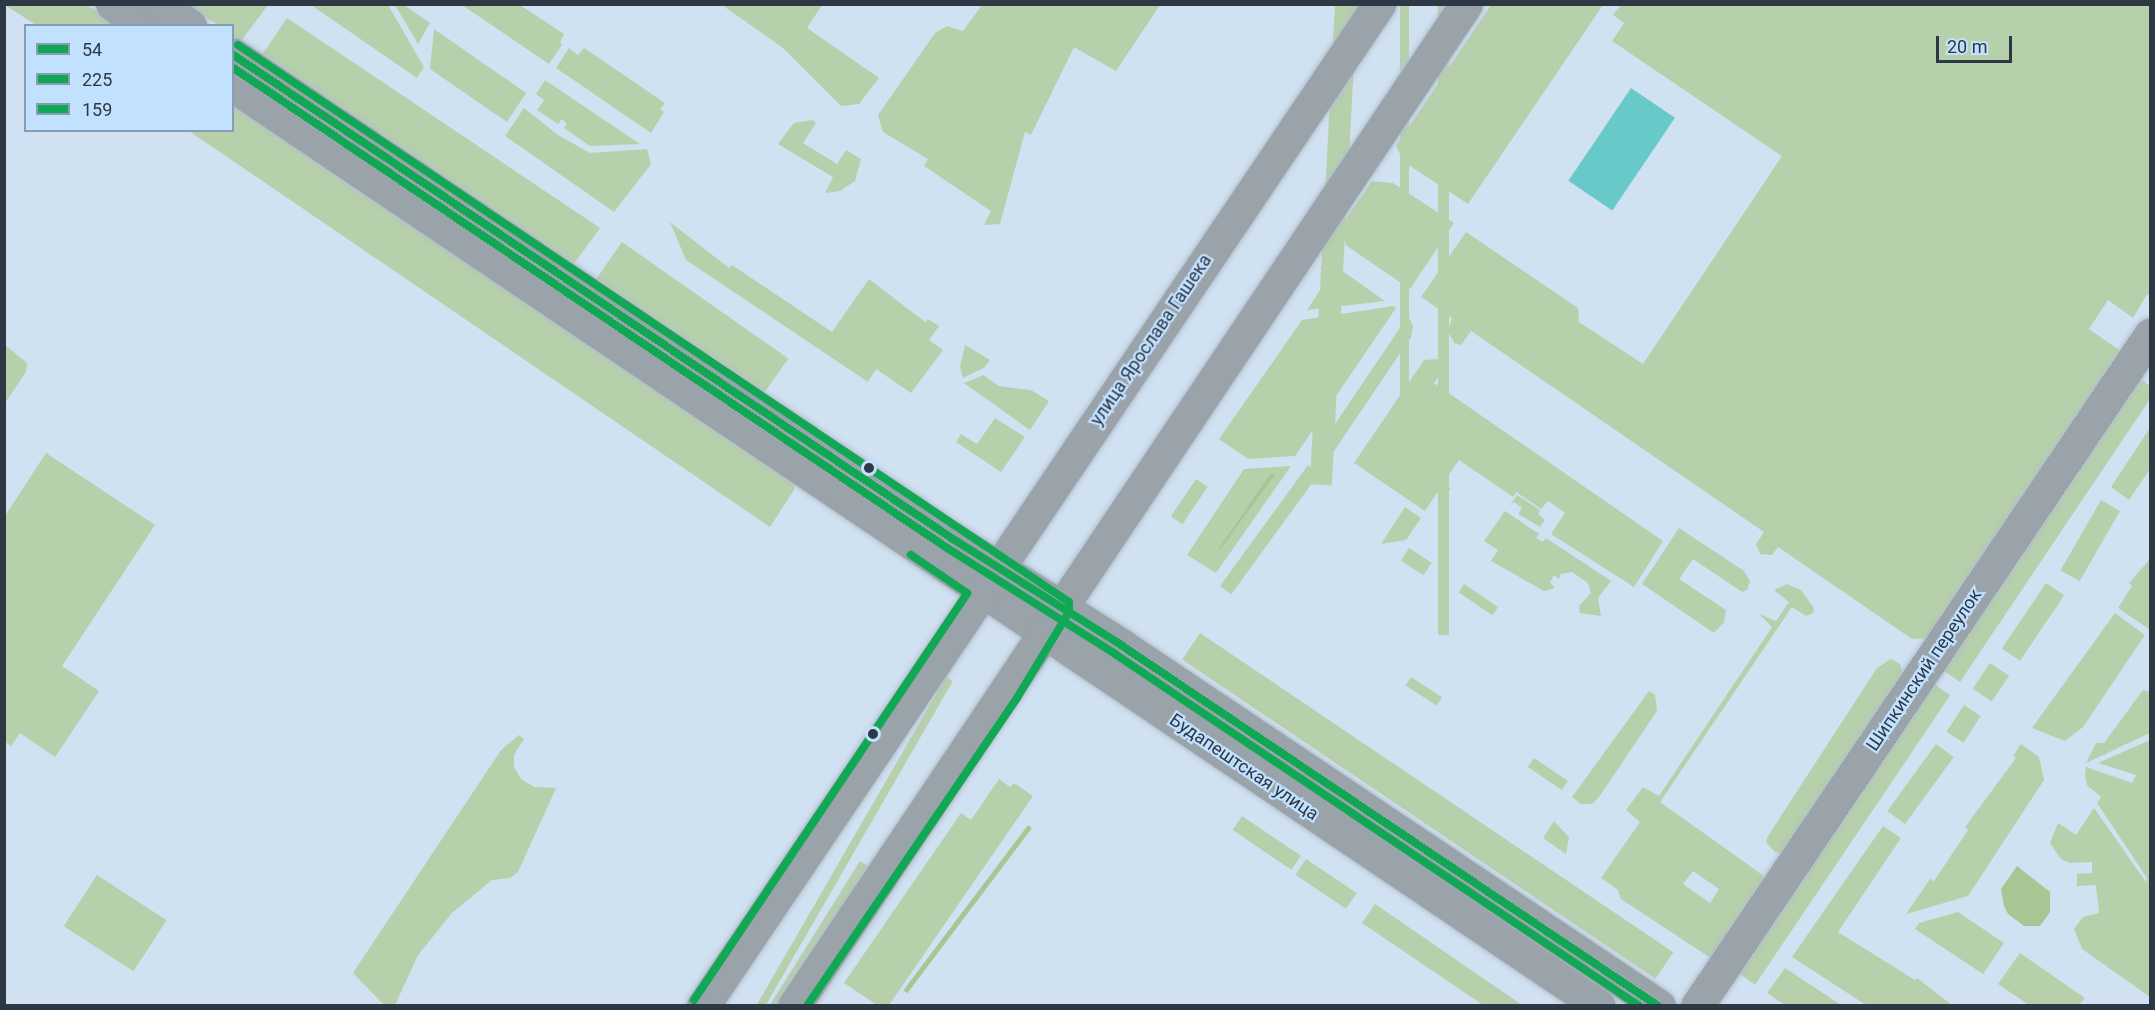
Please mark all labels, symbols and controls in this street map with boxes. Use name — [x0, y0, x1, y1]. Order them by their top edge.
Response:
legend — [24, 24, 234, 132]
scale bar — [1939, 24, 2016, 62]
text: 20 m — [1947, 36, 1987, 57]
text: 54 — [82, 39, 102, 60]
text: 225 — [82, 69, 112, 90]
text: 159 — [82, 99, 112, 120]
street label: улица Ярослава Гашека — [1086, 250, 1216, 430]
unlabelled marker — [863, 462, 875, 474]
street label: Шипкинский переулок — [1862, 585, 1986, 755]
street label: Будапештская улица — [1165, 709, 1323, 825]
unlabelled marker — [867, 728, 879, 740]

